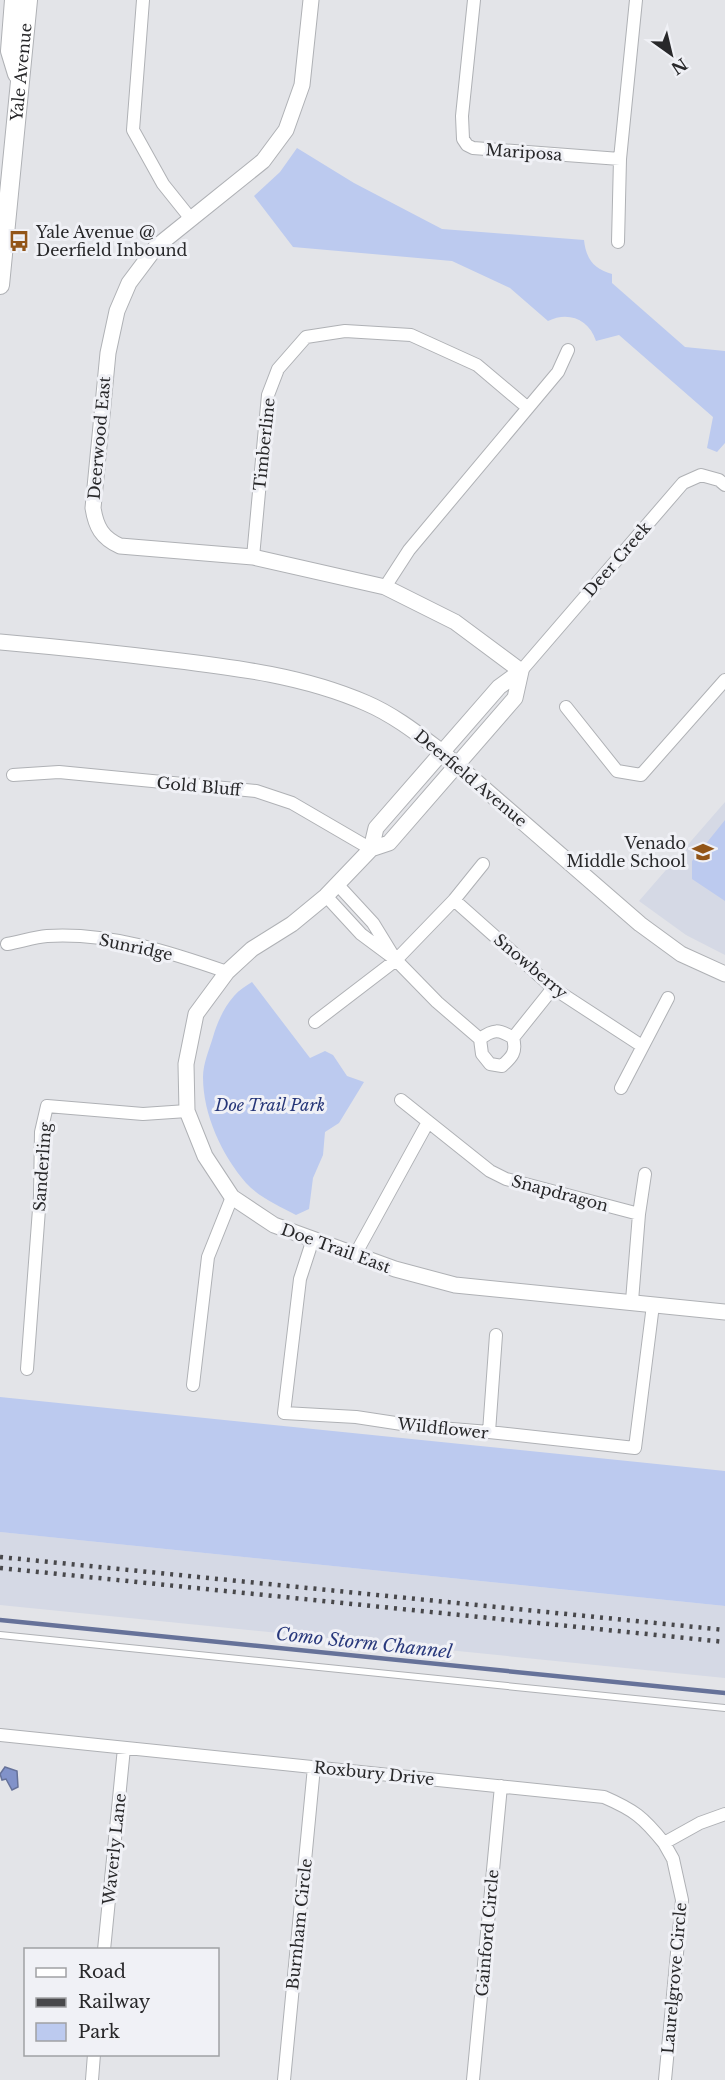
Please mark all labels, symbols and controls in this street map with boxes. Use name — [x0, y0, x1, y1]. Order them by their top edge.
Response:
street label: Yale Avenue — [6, 22, 36, 123]
north arrow — [641, 24, 701, 84]
text: N — [668, 54, 691, 79]
street label: Mariposa — [485, 139, 563, 165]
place label: Yale Avenue @ Deerfield Inbound — [35, 222, 188, 260]
bus stop icon: Yale Avenue @ Deerfield Inbound — [7, 229, 31, 253]
street label: Deerwood East — [84, 376, 114, 500]
street label: Timberline — [249, 397, 279, 491]
street label: Deer Creek — [579, 517, 655, 601]
street label: Deerfield Avenue — [411, 725, 531, 831]
street label: Gold Bluff — [156, 772, 244, 800]
place label: Venado Middle School — [567, 833, 686, 871]
school or university icon: Venado Middle School — [691, 840, 715, 864]
street label: Sunridge — [97, 929, 175, 965]
street label: Snowberry — [490, 929, 573, 1003]
park label: Doe Trail Park — [214, 1095, 325, 1115]
street label: Sanderling — [29, 1121, 55, 1212]
street label: Snapdragon — [509, 1170, 611, 1216]
street label: Doe Trail East — [278, 1219, 394, 1277]
street label: Wildflower — [396, 1413, 490, 1443]
water label: Como Storm Channel — [275, 1623, 454, 1663]
street label: Roxbury Drive — [313, 1757, 435, 1789]
street label: Waverly Lane — [98, 1792, 130, 1907]
street label: Burnham Circle — [282, 1857, 316, 1991]
street label: Gainford Circle — [471, 1869, 503, 1997]
street label: Laurelgrove Circle — [657, 1901, 691, 2055]
legend — [24, 1948, 219, 2056]
text: Road — [78, 1961, 126, 1983]
text: Railway — [78, 1991, 151, 2013]
text: Park — [78, 2021, 120, 2043]

